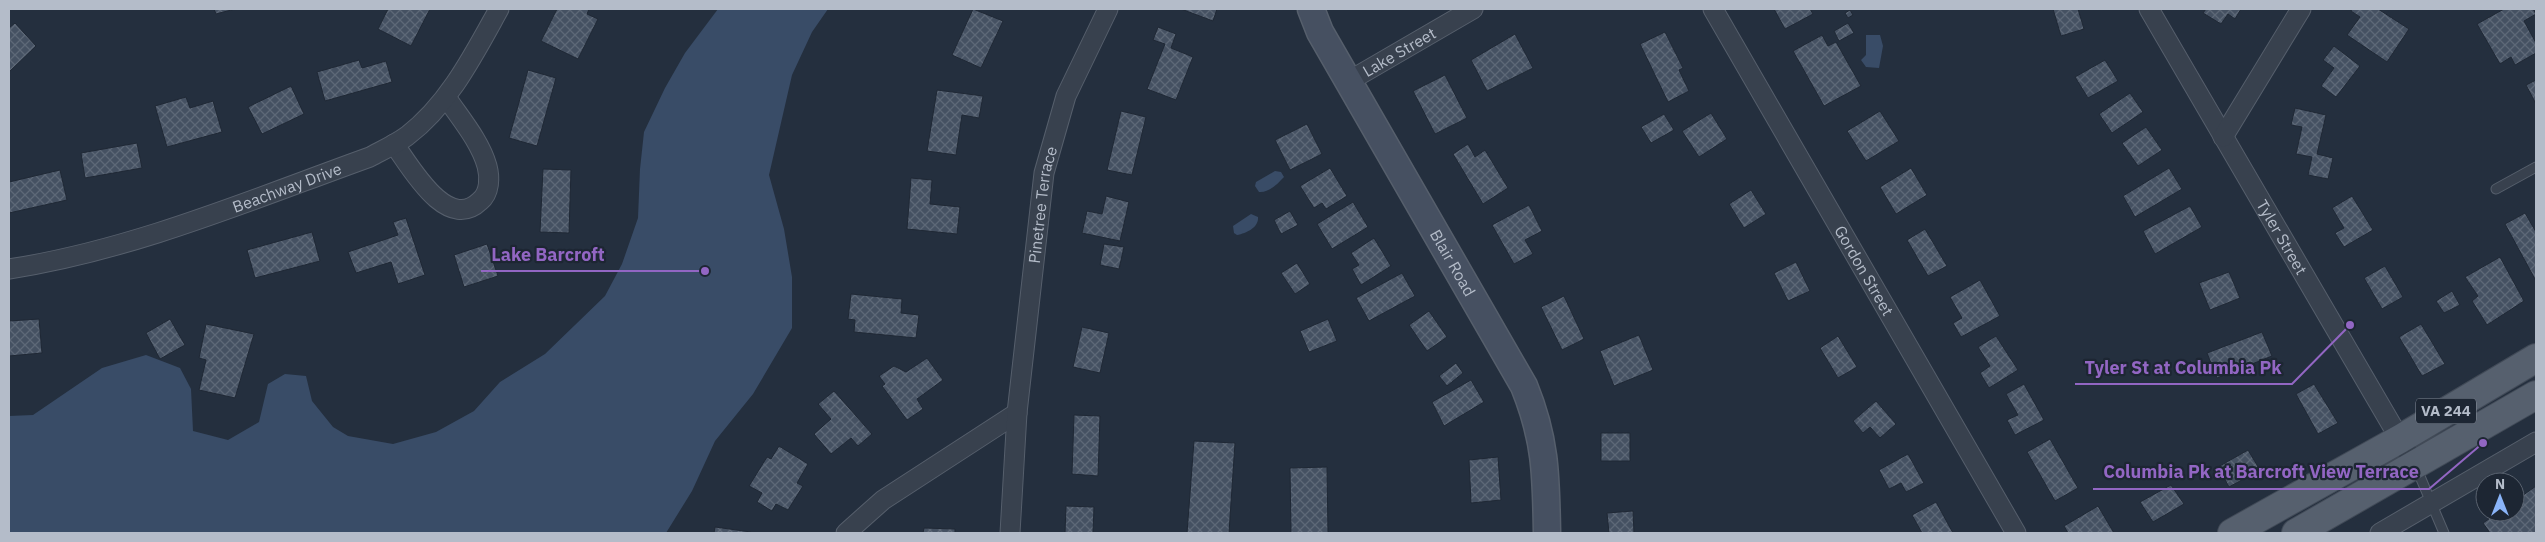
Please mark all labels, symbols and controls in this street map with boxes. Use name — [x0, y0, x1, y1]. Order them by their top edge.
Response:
street label: Lake Street — [1359, 23, 1439, 81]
street label: Pinetree Terrace — [1024, 144, 1061, 264]
street label: Beachway Drive — [230, 158, 344, 217]
street label: Tyler Street — [2252, 196, 2312, 278]
street label: Gordon Street — [1830, 222, 1898, 319]
street label: Blair Road — [1426, 226, 1480, 300]
callout: Lake Barcroft — [481, 238, 614, 271]
text: Lake Barcroft — [491, 243, 605, 266]
callout: Tyler St at Columbia Pk — [2075, 351, 2292, 384]
text: Tyler St at Columbia Pk — [2084, 356, 2282, 379]
road number: VA 244 — [2416, 398, 2476, 424]
callout: Columbia Pk at Barcroft View Terrace — [2093, 456, 2429, 489]
text: Columbia Pk at Barcroft View Terrace — [2103, 460, 2419, 483]
north arrow — [2475, 472, 2525, 522]
text: N — [2495, 475, 2505, 493]

